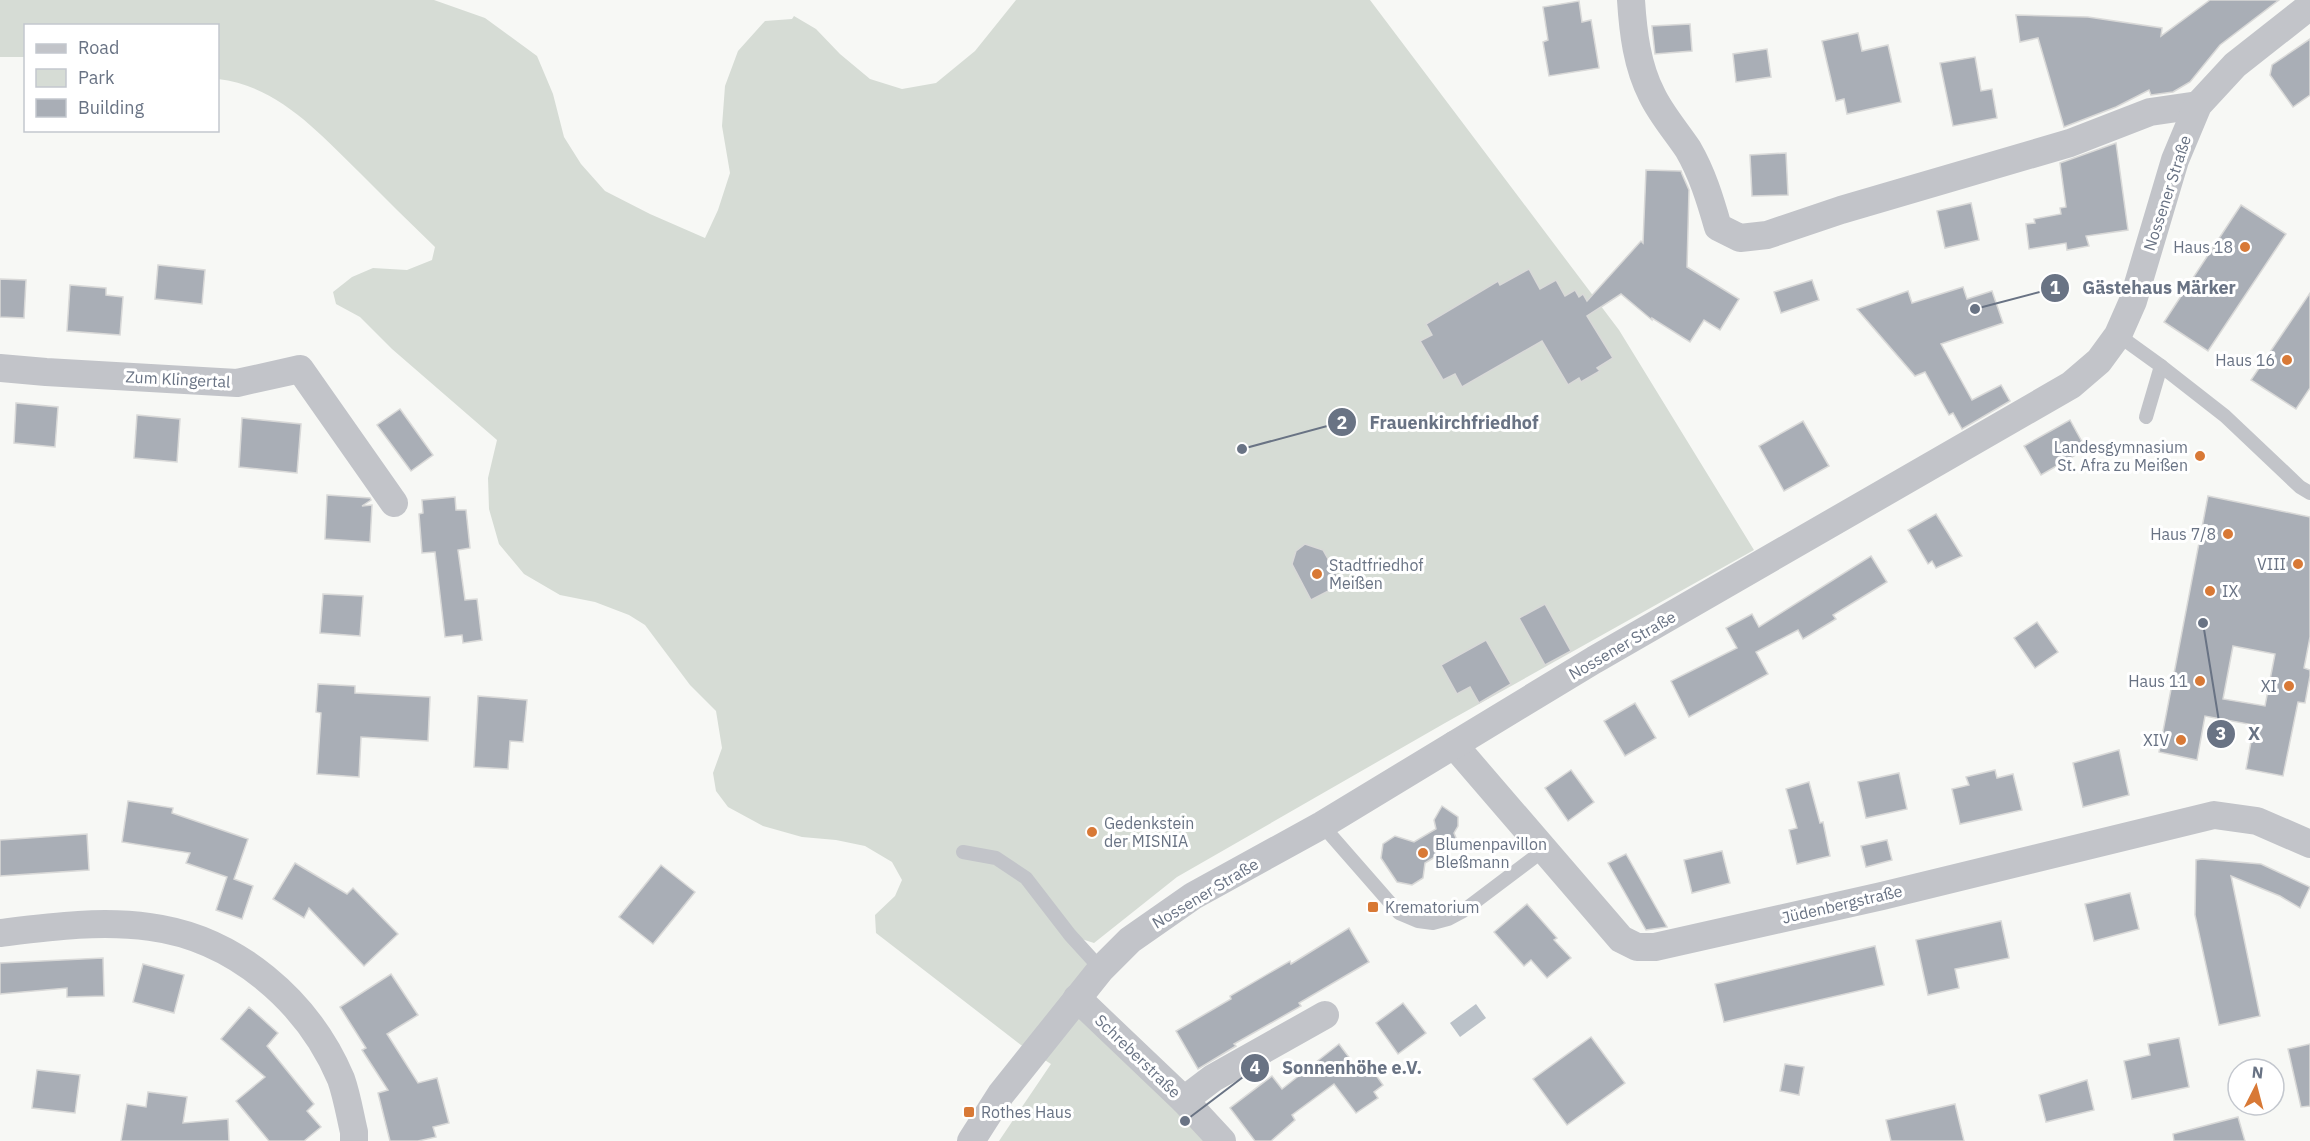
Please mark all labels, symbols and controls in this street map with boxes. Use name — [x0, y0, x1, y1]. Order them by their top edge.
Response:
legend — [24, 24, 219, 132]
text: Road — [78, 36, 119, 59]
text: Park — [78, 66, 115, 89]
text: Building — [78, 96, 145, 119]
street label: Nossener Straße — [2139, 132, 2195, 253]
place label: Haus 18 — [2173, 237, 2233, 257]
marker: Haus 18 — [2238, 240, 2252, 254]
callout: Gästehaus Märker — [2040, 270, 2248, 306]
text: 1 — [2050, 276, 2061, 299]
text: Gästehaus Märker — [2082, 276, 2236, 299]
place label: Haus 16 — [2215, 350, 2275, 370]
marker: Haus 16 — [2280, 353, 2294, 367]
street label: Zum Klingertal — [125, 366, 231, 392]
callout: Frauenkirchfriedhof — [1327, 404, 1550, 440]
text: 2 — [1337, 411, 1347, 434]
text: Frauenkirchfriedhof — [1370, 411, 1539, 434]
place label: Landesgymnasium St. Afra zu Meißen — [2054, 437, 2188, 475]
marker: Landesgymnasium St. Afra zu Meißen — [2193, 449, 2207, 463]
place label: Haus 7/8 — [2150, 524, 2216, 544]
marker: Haus 7/8 — [2221, 527, 2235, 541]
place label: VIII — [2257, 554, 2286, 574]
place label: Stadtfriedhof Meißen — [1329, 555, 1423, 593]
marker: VIII — [2291, 557, 2305, 571]
marker: Stadtfriedhof Meißen — [1310, 567, 1324, 581]
place label: IX — [2222, 581, 2238, 601]
marker: IX — [2203, 584, 2217, 598]
street label: Nossener Straße — [1565, 606, 1679, 684]
place label: Haus 11 — [2128, 671, 2188, 691]
marker: Haus 11 — [2193, 674, 2207, 688]
place label: XI — [2261, 676, 2277, 696]
marker: XI — [2282, 679, 2296, 693]
callout: X — [2206, 716, 2272, 752]
text: 3 — [2216, 722, 2226, 745]
text: X — [2248, 722, 2260, 745]
place label: XIV — [2143, 730, 2169, 750]
marker: XIV — [2174, 733, 2188, 747]
place label: Gedenkstein der MISNIA — [1104, 813, 1194, 851]
marker: Gedenkstein der MISNIA — [1085, 825, 1099, 839]
place label: Blumenpavillon Bleßmann — [1435, 834, 1547, 872]
marker: Blumenpavillon Bleßmann — [1416, 846, 1430, 860]
street label: Nossener Straße — [1148, 853, 1262, 933]
street label: Jüdenbergstraße — [1780, 880, 1904, 928]
place label: Krematorium — [1385, 897, 1480, 917]
marker: Krematorium — [1366, 900, 1380, 914]
street label: Schreberstraße — [1091, 1010, 1185, 1102]
callout: Sonnenhöhe e.V. — [1240, 1050, 1434, 1086]
text: 4 — [1250, 1056, 1261, 1079]
text: Sonnenhöhe e.V. — [1282, 1056, 1422, 1079]
north arrow — [2226, 1057, 2286, 1117]
text: N — [2251, 1062, 2264, 1083]
place label: Rothes Haus — [981, 1102, 1072, 1122]
marker: Rothes Haus — [962, 1105, 976, 1119]

